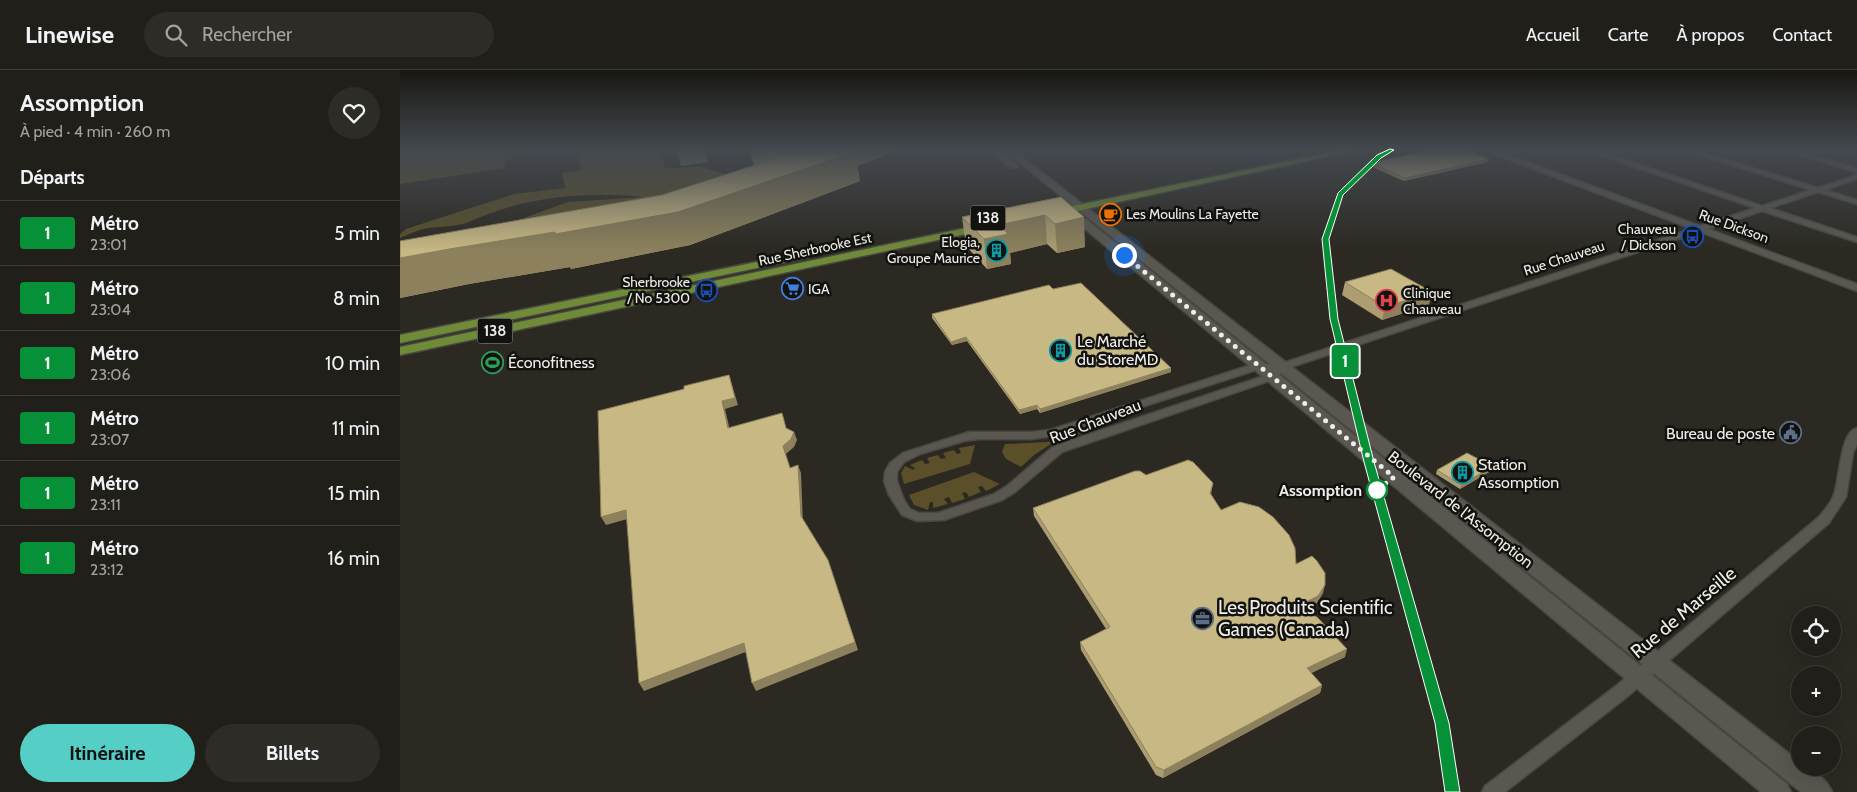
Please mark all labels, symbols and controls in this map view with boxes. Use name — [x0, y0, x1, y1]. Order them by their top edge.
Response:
search box — [144, 12, 494, 57]
text: Linewise — [25, 20, 114, 49]
icon: search — [162, 21, 190, 49]
text: Rechercher — [202, 23, 292, 46]
text: Accueil — [1526, 24, 1580, 46]
text: Carte — [1608, 24, 1648, 46]
text: À propos — [1676, 24, 1744, 46]
text: Contact — [1772, 24, 1832, 46]
button: heart — [328, 87, 380, 139]
text: Assomption — [20, 88, 144, 117]
text: À pied · 4 min · 260 m — [20, 122, 170, 141]
text: Départs — [20, 166, 85, 189]
cafe icon: Les Moulins La Fayette — [1098, 202, 1122, 226]
place label: Les Moulins La Fayette — [1126, 205, 1259, 223]
street label: Rue Dickson — [1697, 205, 1772, 247]
road number: 138 — [970, 206, 1006, 230]
text: Métro — [90, 212, 139, 235]
place label: Chauveau / Dickson — [1618, 220, 1676, 254]
text: 1 — [44, 222, 51, 244]
text: 5 min — [334, 222, 380, 245]
bus stop icon: Chauveau / Dickson — [1680, 225, 1704, 249]
street label: Rue Sherbrooke Est — [757, 228, 873, 270]
place label: Elogia, Groupe Maurice — [887, 233, 980, 267]
text: 23:01 — [90, 235, 127, 254]
street label: Rue Chauveau — [1521, 236, 1607, 280]
building icon: Elogia, Groupe Maurice — [984, 238, 1008, 262]
your location — [1112, 243, 1137, 268]
place label: Sherbrooke / No 5300 — [622, 273, 690, 307]
text: Métro — [90, 277, 139, 300]
supermarket icon: IGA — [780, 277, 804, 301]
bus stop icon: Sherbrooke / No 5300 — [694, 278, 718, 302]
place label: IGA — [808, 280, 830, 298]
place label: Clinique Chauveau — [1403, 284, 1461, 318]
text: 1 — [44, 287, 51, 309]
text: 8 min — [333, 287, 380, 310]
hospital icon: Clinique Chauveau — [1375, 289, 1399, 313]
text: 23:04 — [90, 300, 131, 319]
road number: 138 — [478, 318, 512, 344]
place label: Le Marché du StoreMD — [1077, 332, 1158, 369]
building icon: Le Marché du StoreMD — [1049, 338, 1073, 362]
text: Métro — [90, 342, 139, 365]
line badge: 1 — [1329, 345, 1361, 377]
sports icon: Éconofitness — [480, 350, 504, 374]
text: 1 — [1342, 350, 1348, 372]
text: 1 — [44, 352, 51, 374]
text: 10 min — [325, 352, 380, 375]
place label: Éconofitness — [508, 353, 595, 372]
text: 23:06 — [90, 365, 131, 384]
street label: Rue Chauveau — [1047, 395, 1143, 448]
text: Métro — [90, 407, 139, 430]
text: 1 — [44, 417, 51, 439]
text: 11 min — [332, 417, 380, 440]
public building icon: Bureau de poste — [1779, 421, 1803, 445]
place label: Bureau de poste — [1666, 424, 1775, 443]
text: 23:07 — [90, 430, 129, 449]
street label: Boulevard de l'Assomption — [1384, 447, 1537, 572]
place label: Station Assomption — [1478, 455, 1559, 492]
building icon: Station Assomption — [1450, 461, 1474, 485]
text: Métro — [90, 472, 139, 495]
marker: Assomption — [1366, 479, 1388, 501]
place label: Assomption — [1279, 481, 1362, 500]
text: 1 — [44, 482, 51, 504]
text: 15 min — [328, 482, 380, 505]
text: 23:11 — [90, 495, 121, 514]
text: Métro — [90, 537, 139, 560]
text: 1 — [44, 547, 51, 569]
text: 16 min — [327, 547, 380, 570]
text: 23:12 — [90, 560, 124, 579]
street label: Rue de Marseille — [1626, 561, 1741, 663]
place label: Les Produits Scientific Games (Canada) — [1218, 596, 1393, 641]
office icon: Les Produits Scientific Games (Canada) — [1190, 606, 1214, 630]
map controls — [1791, 606, 1841, 776]
button: locate — [1791, 606, 1841, 656]
button: + — [1791, 666, 1841, 716]
button: Itinéraire — [20, 724, 195, 782]
button: Billets — [205, 724, 380, 782]
button: − — [1791, 726, 1841, 776]

